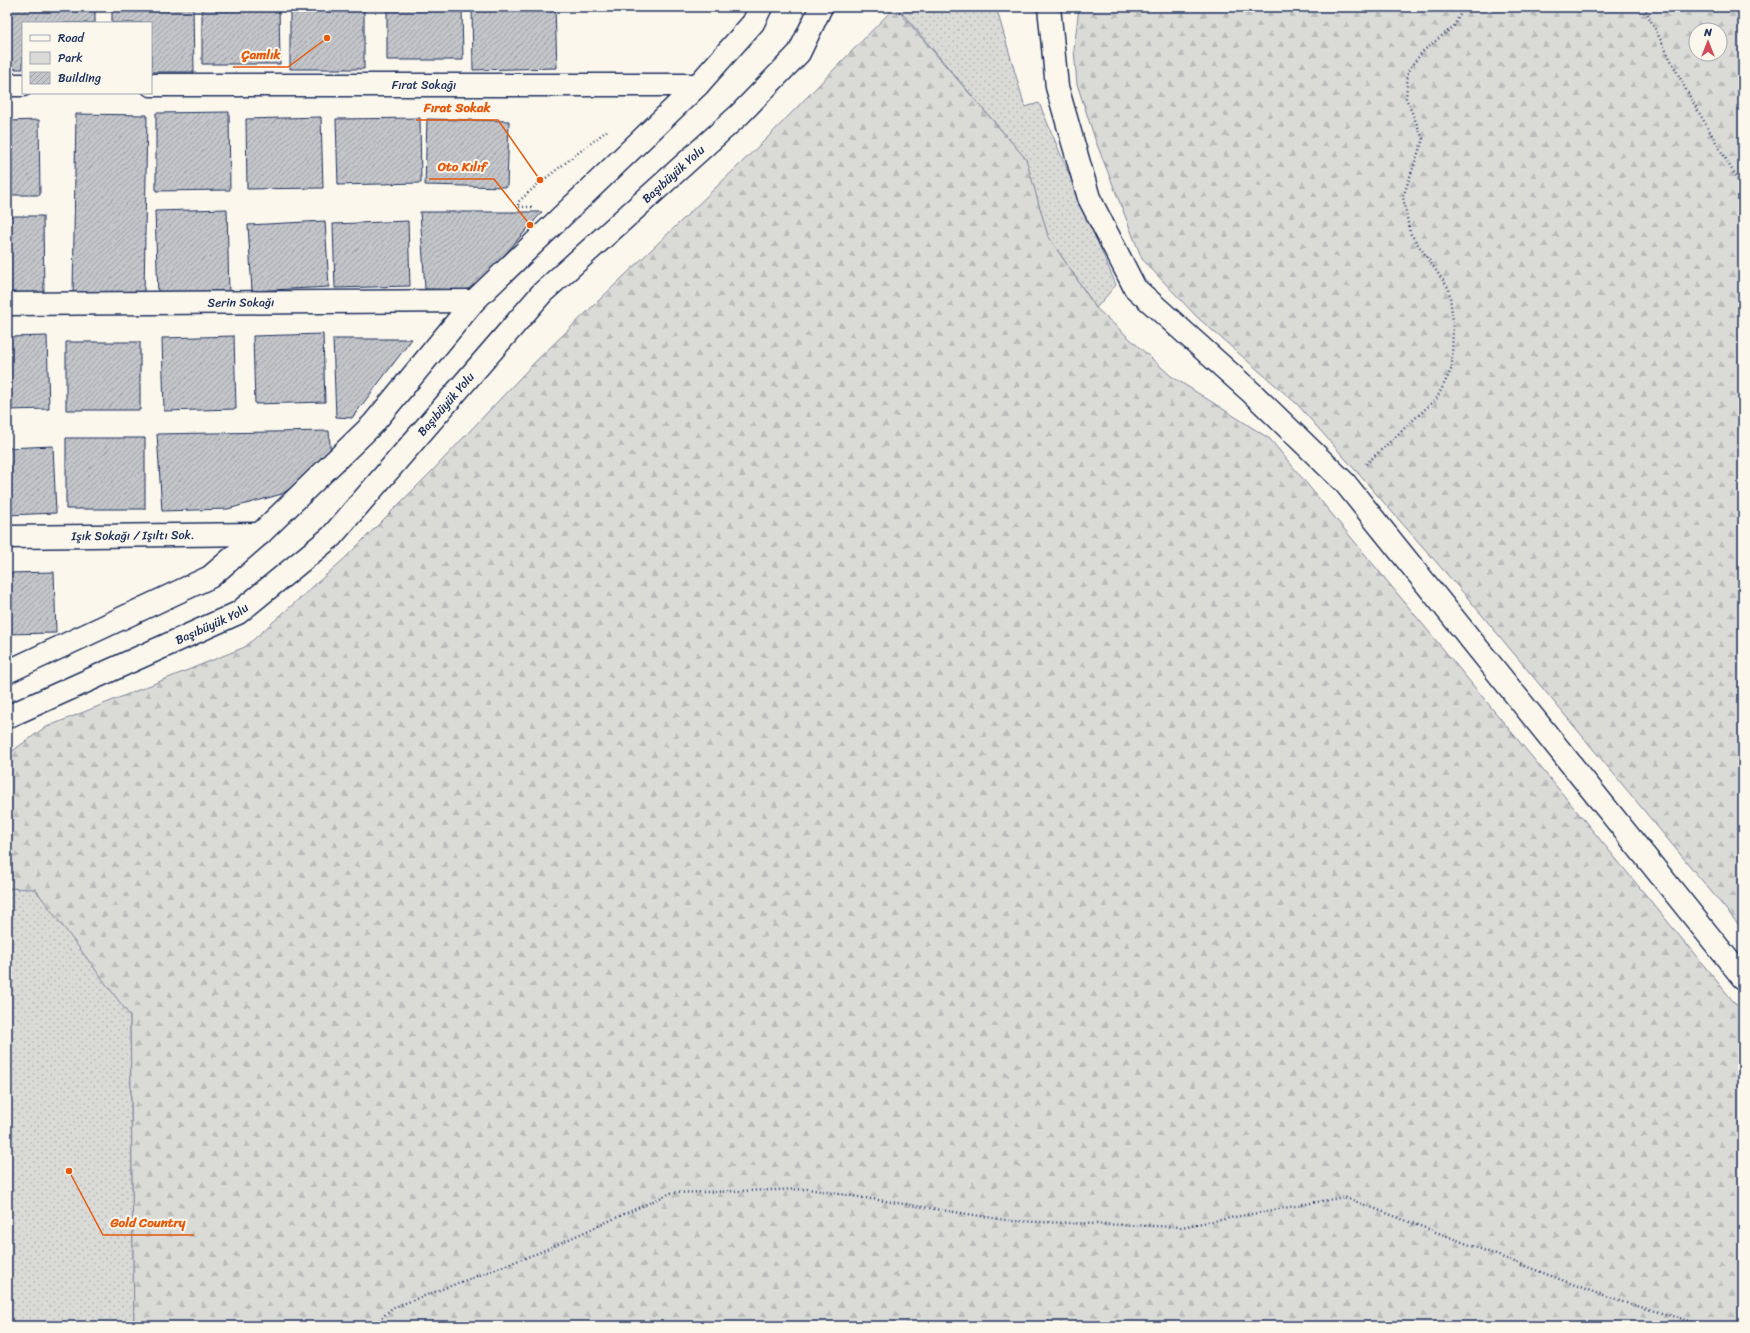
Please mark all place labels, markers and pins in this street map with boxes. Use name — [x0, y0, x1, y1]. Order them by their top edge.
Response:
callout: Çamlık — [233, 42, 288, 67]
callout: Fırat Sokak — [416, 95, 498, 120]
callout: Oto Kılıf — [429, 154, 494, 179]
callout: Gold Country — [103, 1210, 194, 1235]

